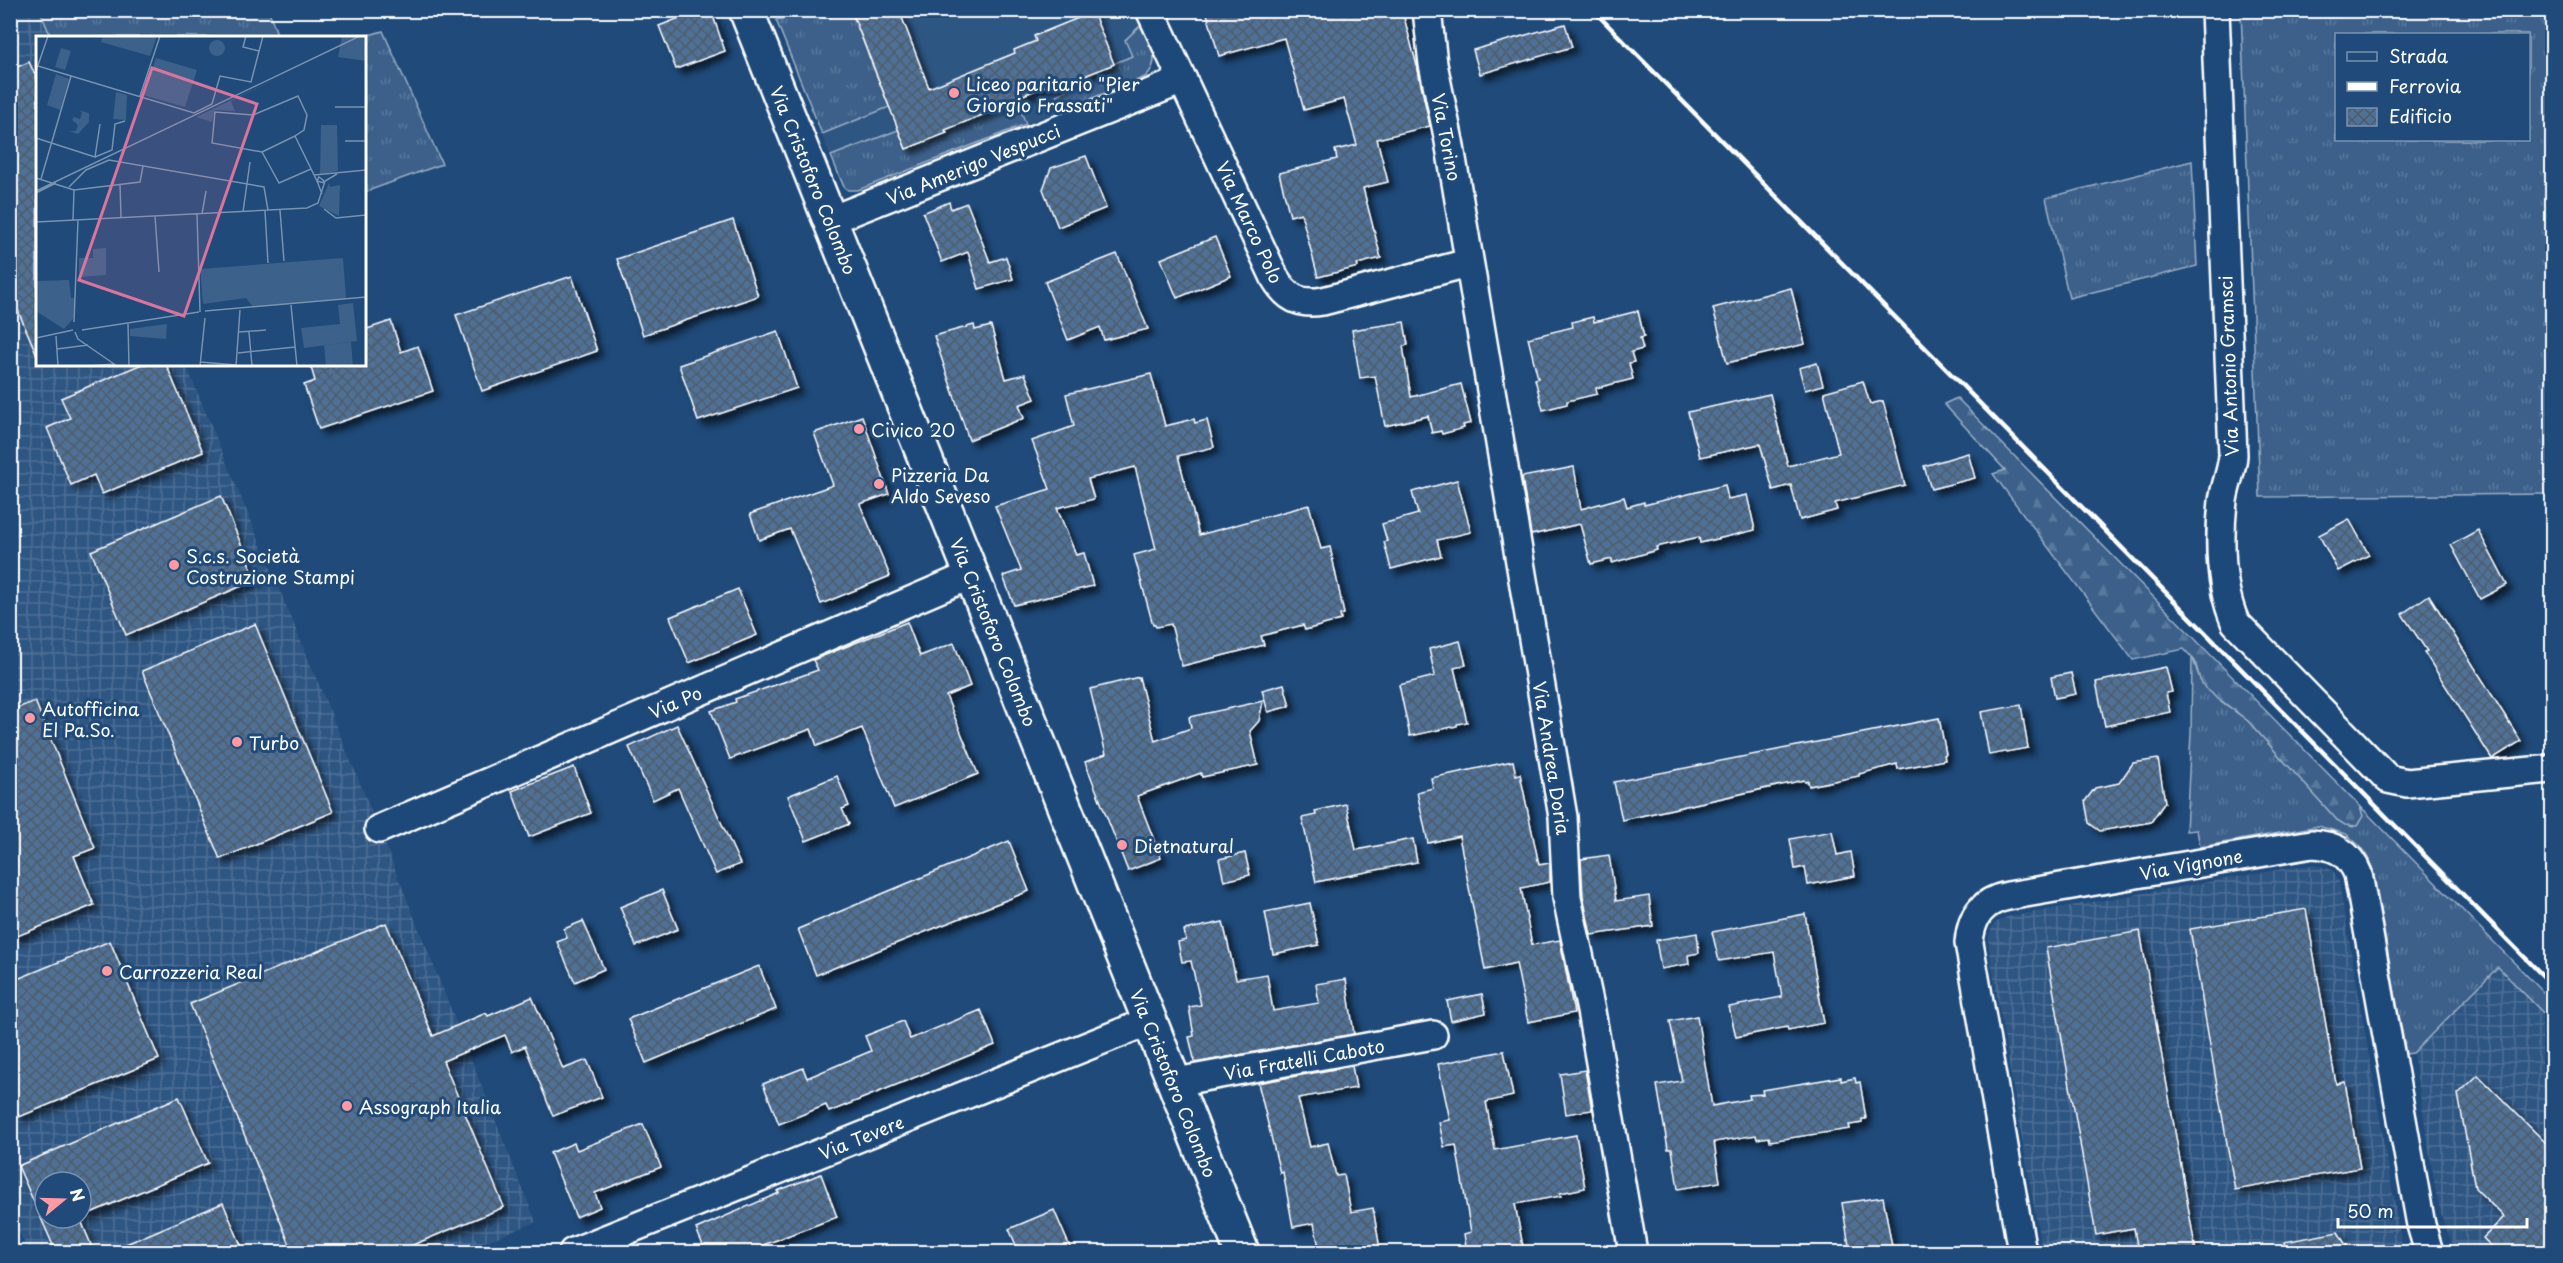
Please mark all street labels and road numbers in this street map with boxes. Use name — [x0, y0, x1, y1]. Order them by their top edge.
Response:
street label: Via Cristoforo Colombo — [764, 82, 864, 278]
street label: Via Torino — [1425, 91, 1469, 183]
street label: Via Amerigo Vespucci — [882, 117, 1064, 211]
street label: Via Marco Polo — [1210, 156, 1290, 288]
street label: Via Antonio Gramsci — [2211, 275, 2245, 457]
street label: Via Cristoforo Colombo — [944, 534, 1044, 730]
street label: Via Po — [644, 679, 706, 725]
street label: Via Andrea Doria — [1527, 679, 1578, 837]
street label: Via Vignone — [2137, 842, 2245, 886]
street label: Via Cristoforo Colombo — [1124, 985, 1224, 1181]
street label: Via Fratelli Caboto — [1221, 1032, 1387, 1086]
street label: Via Tevere — [814, 1108, 908, 1166]

